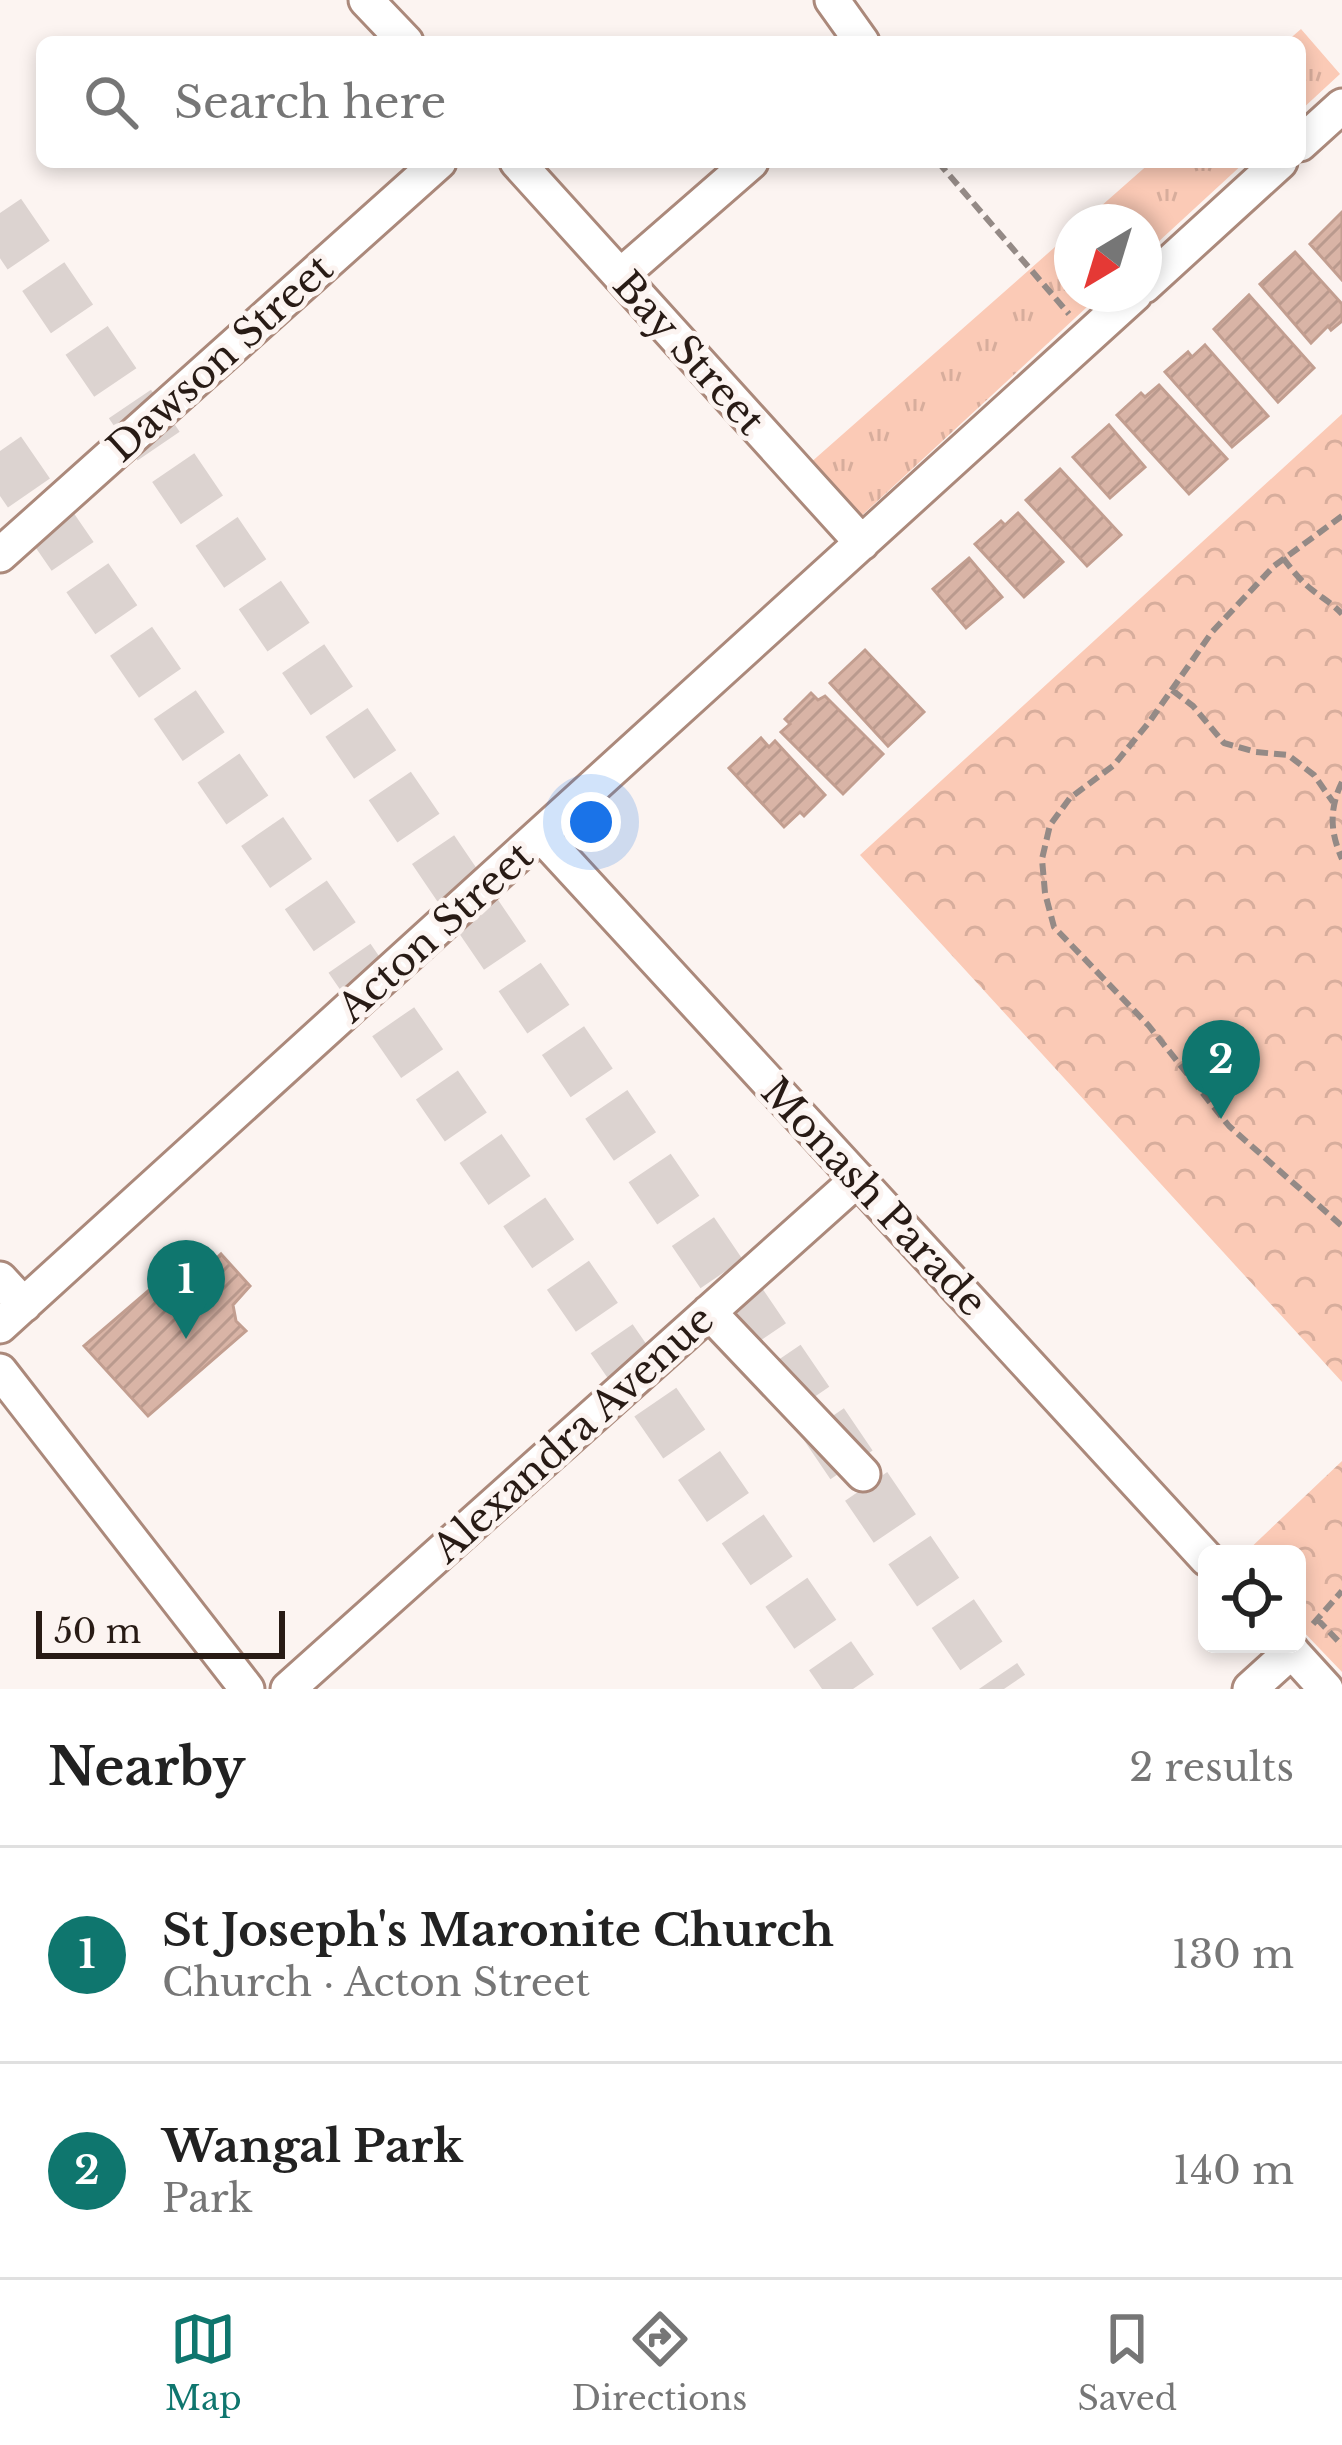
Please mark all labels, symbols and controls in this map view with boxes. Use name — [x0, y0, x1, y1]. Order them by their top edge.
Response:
search box — [36, 36, 1306, 168]
icon: search — [78, 69, 144, 135]
text: Search here — [174, 74, 446, 130]
north arrow — [1054, 204, 1162, 312]
street label: Dawson Street — [97, 244, 343, 472]
street label: Bay Street — [603, 261, 775, 445]
your location — [561, 792, 621, 852]
street label: Acton Street — [326, 831, 543, 1033]
pin: 2 — [1182, 1020, 1260, 1119]
street label: Monash Parade — [751, 1068, 997, 1326]
pin: 1 — [147, 1240, 225, 1339]
street label: Alexandra Avenue — [422, 1295, 724, 1574]
map controls — [1198, 1545, 1306, 1653]
button: locate — [1198, 1545, 1306, 1653]
scale bar — [36, 1605, 285, 1658]
text: 50 m — [54, 1611, 141, 1652]
text: Nearby — [48, 1736, 245, 1799]
text: 2 results — [1129, 1743, 1294, 1792]
text: St Joseph's Maronite Church — [162, 1902, 834, 1958]
text: 1 — [78, 1930, 96, 1979]
text: 130 m — [1172, 1930, 1294, 1979]
text: Church · Acton Street — [162, 1958, 590, 2007]
text: Wangal Park — [162, 2118, 463, 2174]
text: 2 — [74, 2146, 100, 2195]
text: 140 m — [1173, 2146, 1294, 2195]
text: Park — [162, 2174, 253, 2223]
tab: Map — [165, 2306, 242, 2419]
tab: Directions — [572, 2306, 747, 2419]
tab: Saved — [1077, 2306, 1177, 2419]

